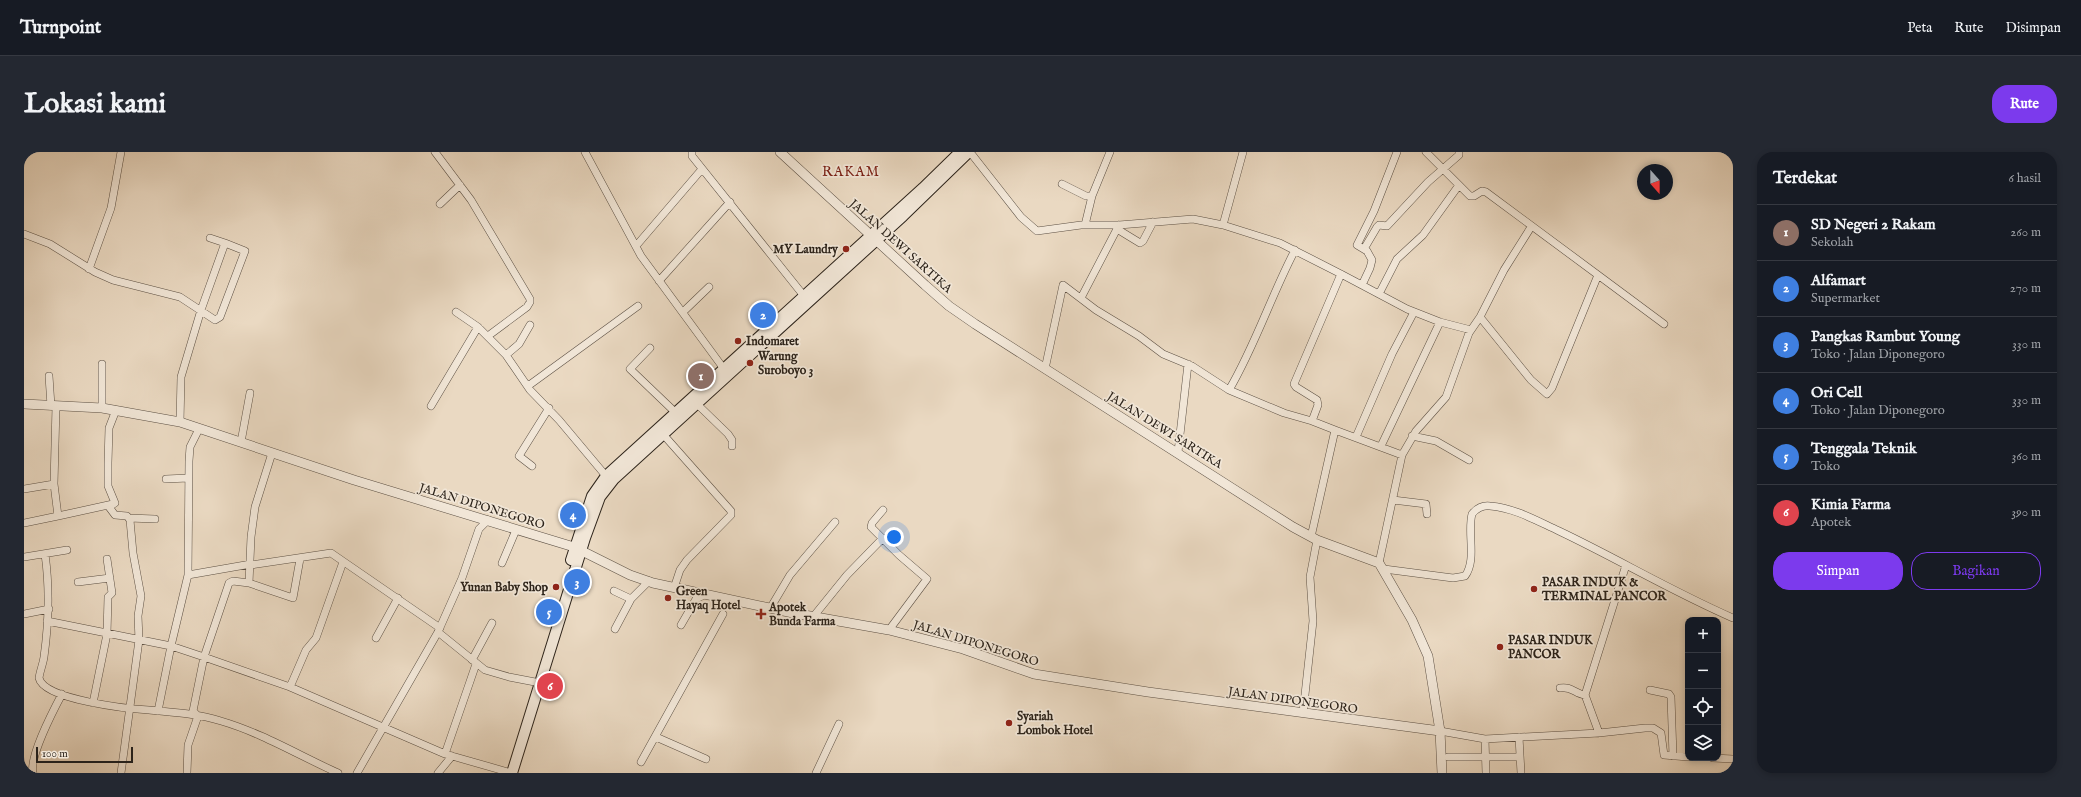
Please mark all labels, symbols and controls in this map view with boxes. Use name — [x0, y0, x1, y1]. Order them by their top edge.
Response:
text: Turnpoint — [20, 16, 101, 40]
text: Peta — [1907, 19, 1932, 37]
text: Rute — [1954, 19, 1983, 37]
text: Disimpan — [2005, 19, 2061, 37]
button: Rute — [1992, 85, 2057, 123]
text: Lokasi kami — [24, 87, 166, 122]
district label: RAKAM — [822, 163, 880, 181]
north arrow — [1637, 164, 1673, 200]
text: Terdekat — [1773, 168, 1837, 189]
text: 6 hasil — [2009, 170, 2041, 187]
street label: JALAN DEWI SARTIKA — [844, 195, 956, 298]
text: SD Negeri 2 Rakam — [1811, 215, 1936, 234]
text: 1 — [1784, 224, 1788, 241]
text: 260 m — [2010, 224, 2041, 241]
text: Sekolah — [1811, 234, 1854, 251]
place label: MY Laundry — [773, 242, 839, 258]
marker: MY Laundry — [841, 244, 851, 254]
text: Alfamart — [1811, 271, 1866, 290]
text: 2 — [1783, 280, 1789, 297]
text: 270 m — [2010, 280, 2041, 297]
text: Supermarket — [1811, 290, 1880, 307]
pin: 2 — [750, 300, 776, 330]
text: Pangkas Rambut Young — [1811, 327, 1960, 346]
place label: Indomaret — [746, 334, 800, 349]
marker: Indomaret — [733, 336, 743, 346]
text: 3 — [1784, 336, 1788, 353]
text: 330 m — [2012, 336, 2041, 353]
text: Toko · Jalan Diponegoro — [1811, 346, 1945, 363]
place label: Warung Suroboyo 3 — [757, 349, 813, 379]
marker: Warung Suroboyo 3 — [745, 358, 755, 368]
pin: 1 — [688, 361, 714, 391]
text: Ori Cell — [1811, 383, 1862, 402]
street label: JALAN DEWI SARTIKA — [1102, 388, 1226, 473]
text: 4 — [1783, 392, 1789, 409]
text: 330 m — [2012, 392, 2041, 409]
text: Toko · Jalan Diponegoro — [1811, 402, 1945, 419]
text: Tenggala Teknik — [1811, 439, 1917, 458]
text: 5 — [1784, 448, 1788, 465]
text: 360 m — [2011, 448, 2041, 465]
text: Toko — [1811, 458, 1840, 475]
street label: JALAN DIPONEGORO — [415, 480, 547, 534]
text: Kimia Farma — [1811, 495, 1891, 514]
pin: 4 — [560, 500, 586, 530]
text: 6 — [1783, 504, 1789, 521]
text: 390 m — [2011, 504, 2041, 521]
text: Apotek — [1811, 514, 1851, 531]
your location — [884, 527, 904, 547]
button: Simpan — [1773, 552, 1903, 590]
button: Bagikan — [1911, 552, 2041, 590]
pin: 3 — [564, 567, 590, 597]
place label: PASAR INDUK & TERMINAL PANCOR — [1541, 575, 1667, 604]
place label: Yunan Baby Shop — [460, 580, 548, 596]
marker: Yunan Baby Shop — [551, 582, 561, 592]
place label: Green Hayaq Hotel — [676, 584, 741, 614]
marker: PASAR INDUK & TERMINAL PANCOR — [1529, 584, 1539, 594]
marker: Green Hayaq Hotel — [663, 593, 673, 603]
pin: 5 — [536, 597, 562, 627]
place label: Apotek Bunda Farma — [768, 600, 836, 629]
marker: Apotek Bunda Farma — [756, 609, 766, 619]
street label: JALAN DIPONEGORO — [909, 617, 1041, 671]
map controls — [1685, 617, 1721, 761]
button: + — [1685, 617, 1721, 653]
place label: PASAR INDUK PANCOR — [1508, 633, 1594, 662]
marker: PASAR INDUK PANCOR — [1495, 642, 1505, 652]
button: − — [1685, 653, 1721, 689]
pin: 6 — [537, 671, 563, 701]
street label: JALAN DIPONEGORO — [1225, 684, 1359, 718]
button: locate — [1685, 689, 1721, 725]
place label: Syariah Lombok Hotel — [1016, 709, 1093, 738]
marker: Syariah Lombok Hotel — [1004, 718, 1014, 728]
button: layers — [1685, 725, 1721, 761]
scale bar — [36, 745, 133, 764]
text: 100 m — [42, 747, 68, 761]

